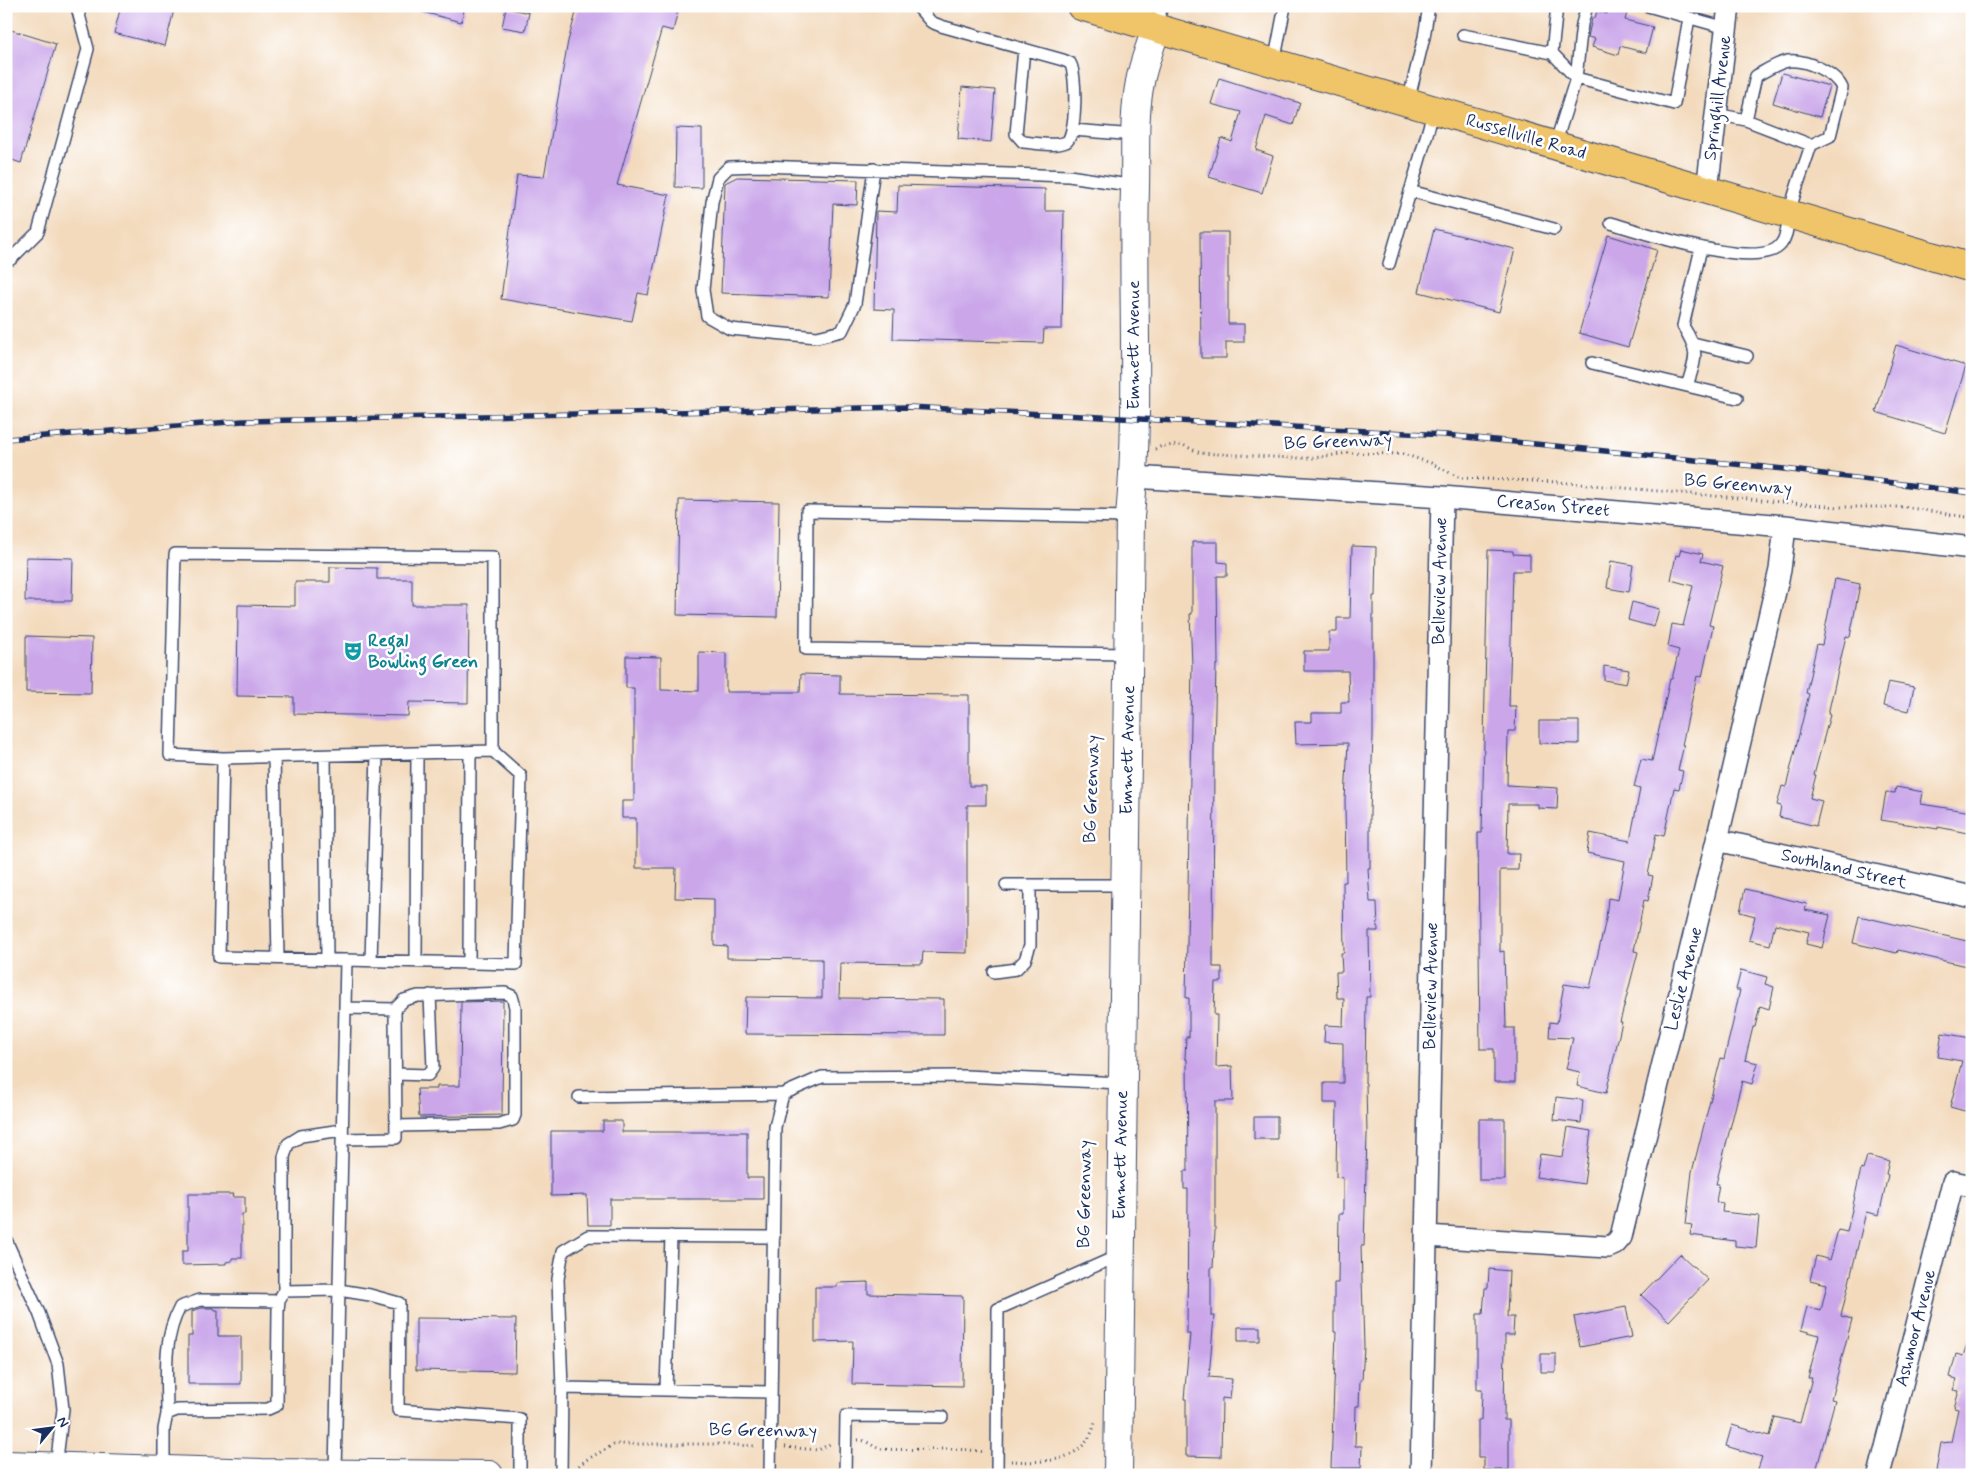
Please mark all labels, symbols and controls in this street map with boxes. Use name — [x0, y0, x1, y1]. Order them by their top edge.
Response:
street label: Springhill Avenue — [1698, 34, 1740, 162]
street label: Russellville Road — [1463, 108, 1589, 166]
street label: Emmett Avenue — [1122, 280, 1146, 410]
street label: BG Greenway — [1283, 428, 1393, 456]
street label: BG Greenway — [1683, 468, 1793, 502]
street label: Creason Street — [1495, 489, 1611, 523]
street label: Belleview Avenue — [1427, 517, 1453, 645]
place label: Regal Bowling Green — [368, 629, 478, 676]
theatre icon: Regal Bowling Green — [342, 640, 364, 662]
street label: Emmett Avenue — [1115, 685, 1141, 815]
street label: BG Greenway — [1078, 734, 1106, 844]
street label: Southland Street — [1779, 843, 1910, 895]
street label: Belleview Avenue — [1418, 922, 1444, 1050]
street label: Leslie Avenue — [1659, 924, 1709, 1034]
street label: Emmett Avenue — [1108, 1090, 1134, 1220]
street label: BG Greenway — [1072, 1140, 1098, 1248]
street label: Ashmoor Avenue — [1890, 1267, 1942, 1389]
north arrow — [28, 1404, 78, 1454]
text: N — [52, 1414, 73, 1431]
street label: BG Greenway — [709, 1418, 817, 1444]

